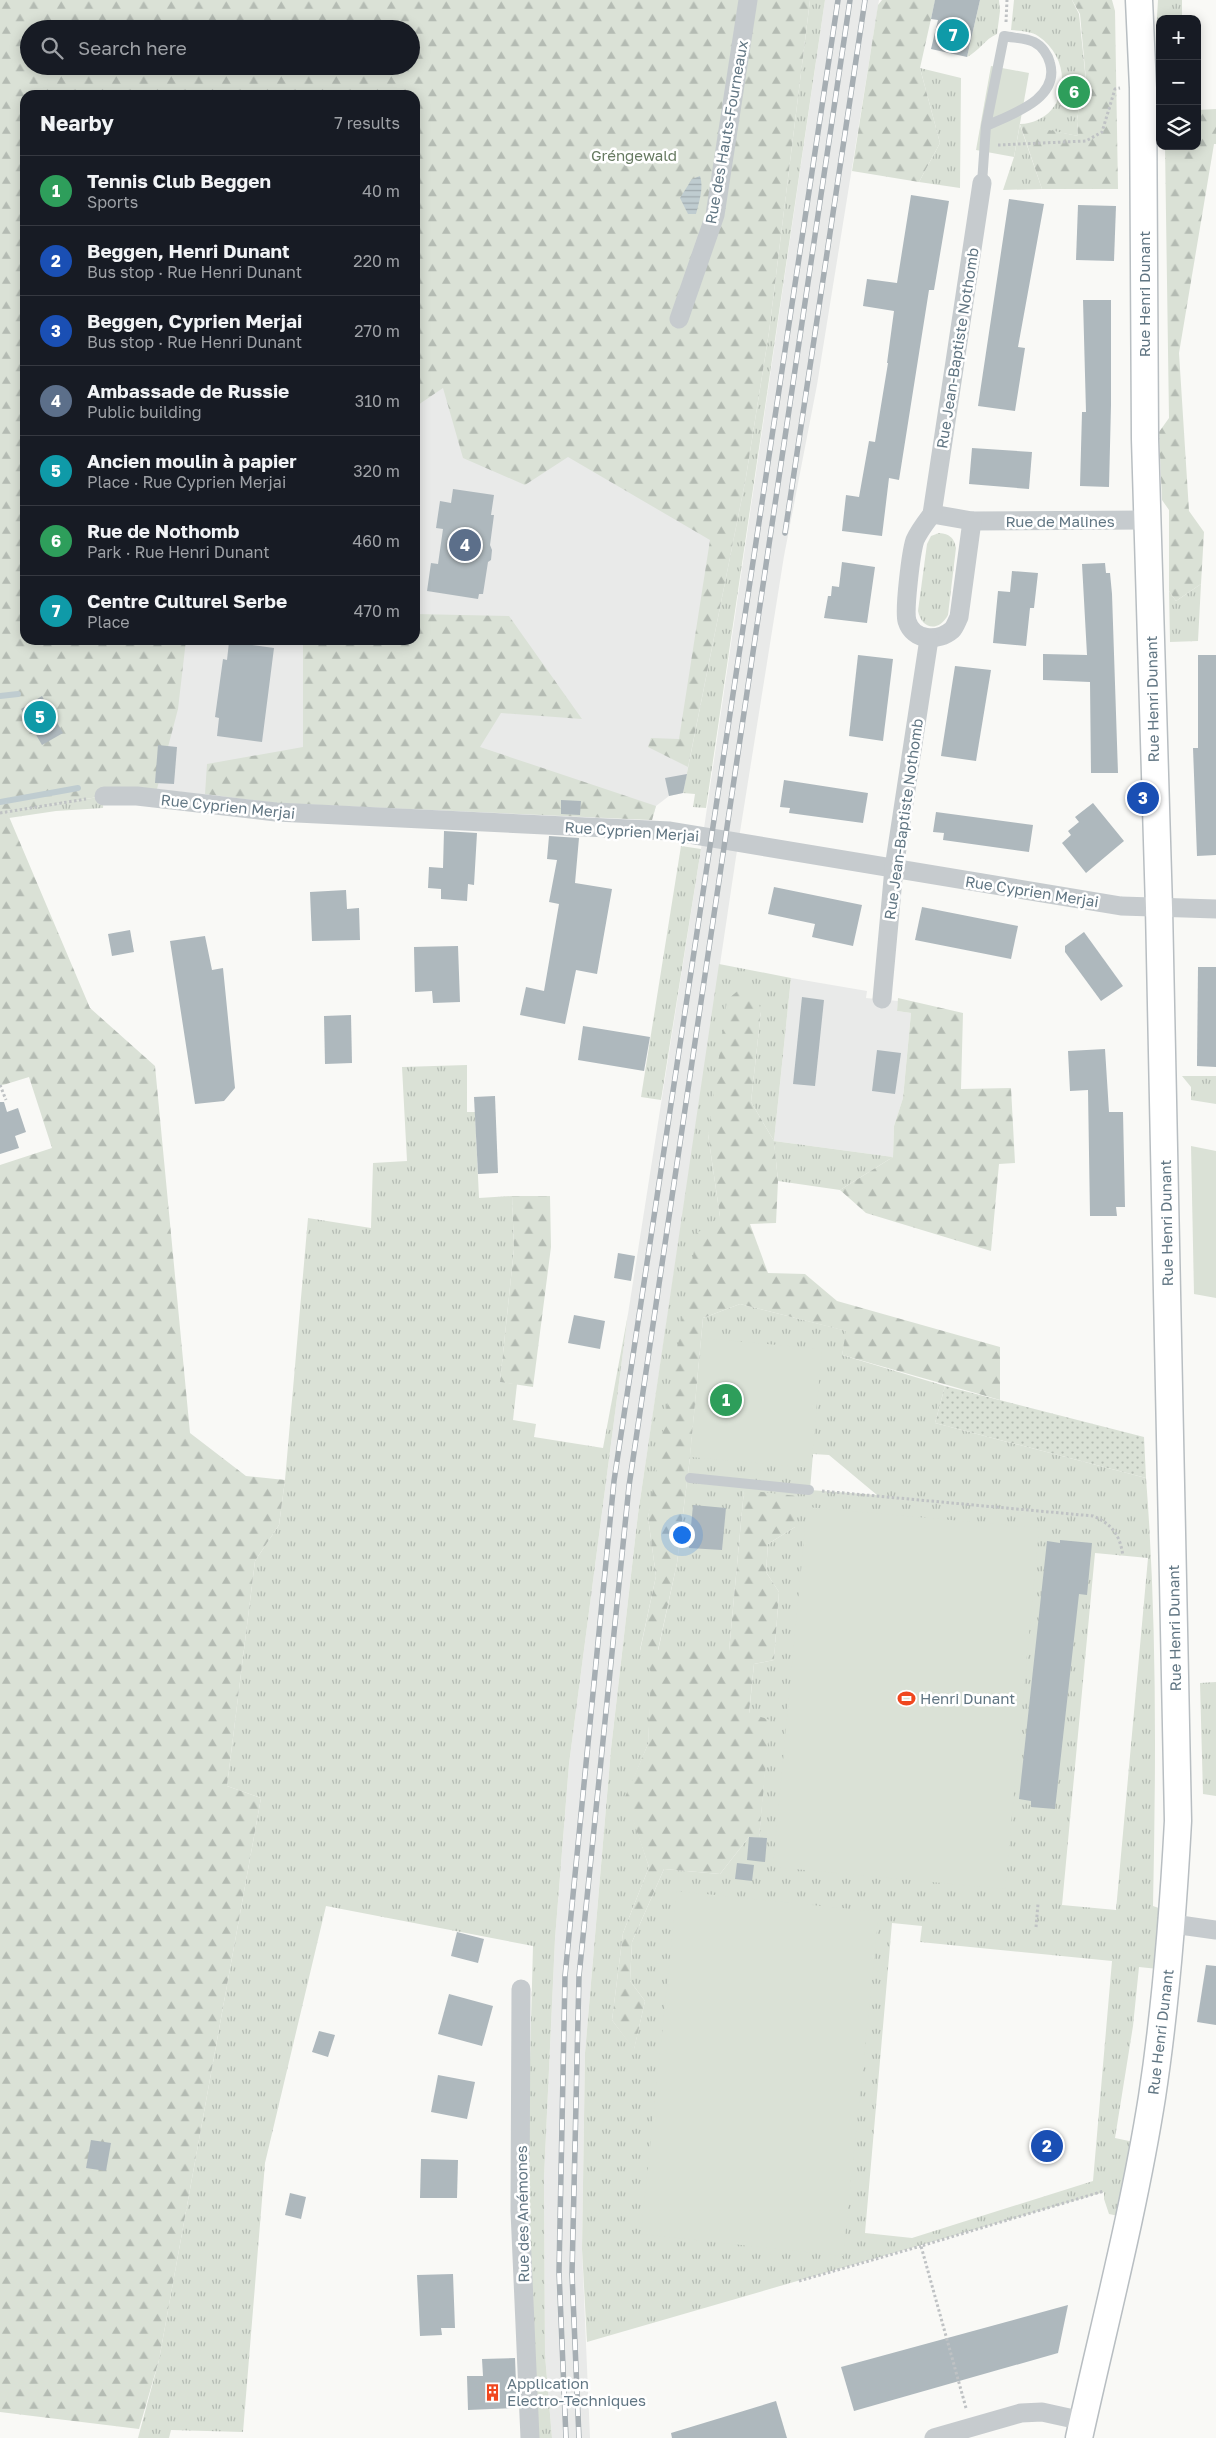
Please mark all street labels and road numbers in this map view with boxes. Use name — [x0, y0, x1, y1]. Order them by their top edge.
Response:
street label: Rue des Hauts-Fourneaux — [701, 39, 751, 225]
street label: Rue Henri Dunant — [1135, 231, 1153, 357]
street label: Rue Jean-Baptiste Nothomb — [932, 246, 982, 450]
street label: Rue de Malines — [1005, 512, 1115, 530]
street label: Rue Henri Dunant — [1142, 635, 1162, 763]
street label: Rue Jean-Baptiste Nothomb — [880, 717, 926, 921]
street label: Rue Cyprien Merjai — [160, 790, 296, 822]
street label: Rue Cyprien Merjai — [564, 817, 700, 845]
street label: Rue Cyprien Merjai — [964, 872, 1100, 910]
street label: Rue Henri Dunant — [1156, 1159, 1176, 1287]
street label: Rue Henri Dunant — [1164, 1564, 1184, 1692]
street label: Rue Henri Dunant — [1143, 1968, 1177, 2096]
street label: Rue des Anémones — [512, 2145, 532, 2283]

